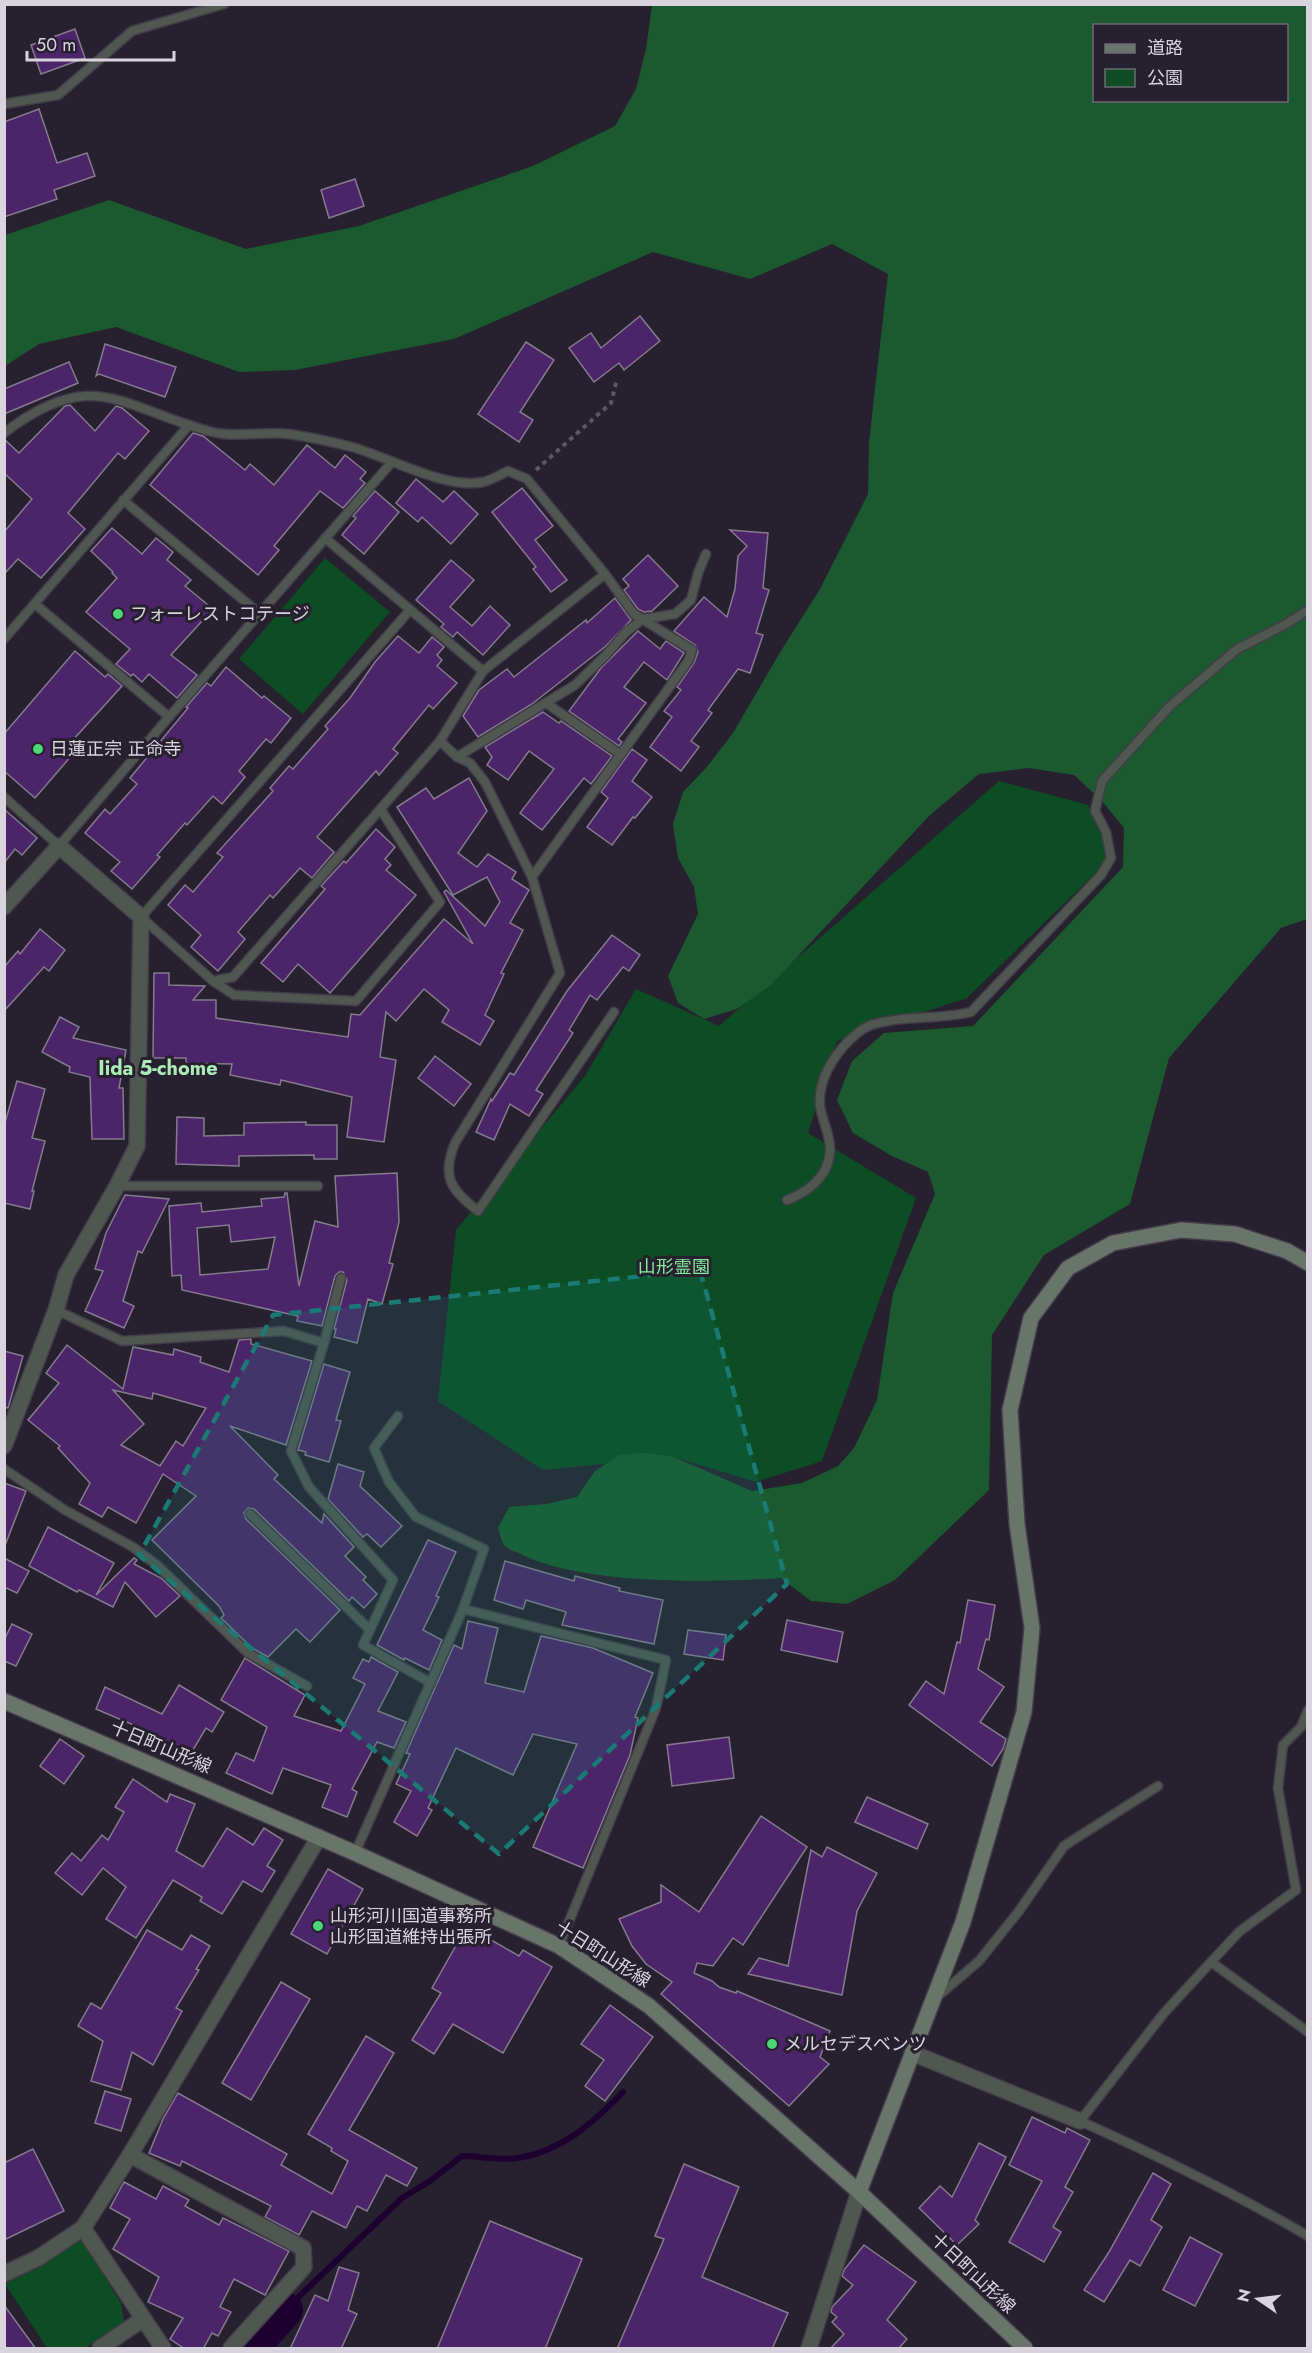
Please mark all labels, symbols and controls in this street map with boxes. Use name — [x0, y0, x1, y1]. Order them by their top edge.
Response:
scale bar — [27, 24, 174, 62]
legend — [1093, 24, 1288, 102]
text: 50 m — [36, 32, 76, 58]
text: 道路 — [1147, 35, 1183, 61]
text: 公園 — [1147, 65, 1183, 91]
place label: フォーレストコテージ — [130, 601, 310, 627]
marker: フォーレストコテージ — [111, 607, 125, 621]
place label: 日蓮正宗 正命寺 — [50, 736, 181, 762]
marker: 日蓮正宗 正命寺 — [31, 742, 45, 756]
district label: Iida 5-chome — [98, 1054, 218, 1083]
park label: 山形霊園 — [638, 1254, 710, 1280]
street label: 十日町山形線 — [106, 1714, 216, 1780]
place label: 山形河川国道事務所 山形国道維持出張所 — [330, 1903, 492, 1950]
street label: 十日町山形線 — [550, 1914, 656, 1994]
marker: 山形河川国道事務所 山形国道維持出張所 — [311, 1919, 325, 1933]
place label: メルセデスベンツ — [784, 2031, 927, 2057]
marker: メルセデスベンツ — [765, 2037, 779, 2051]
street label: 十日町山形線 — [925, 2227, 1021, 2319]
north arrow — [1228, 2269, 1288, 2329]
text: N — [1231, 2287, 1257, 2304]

